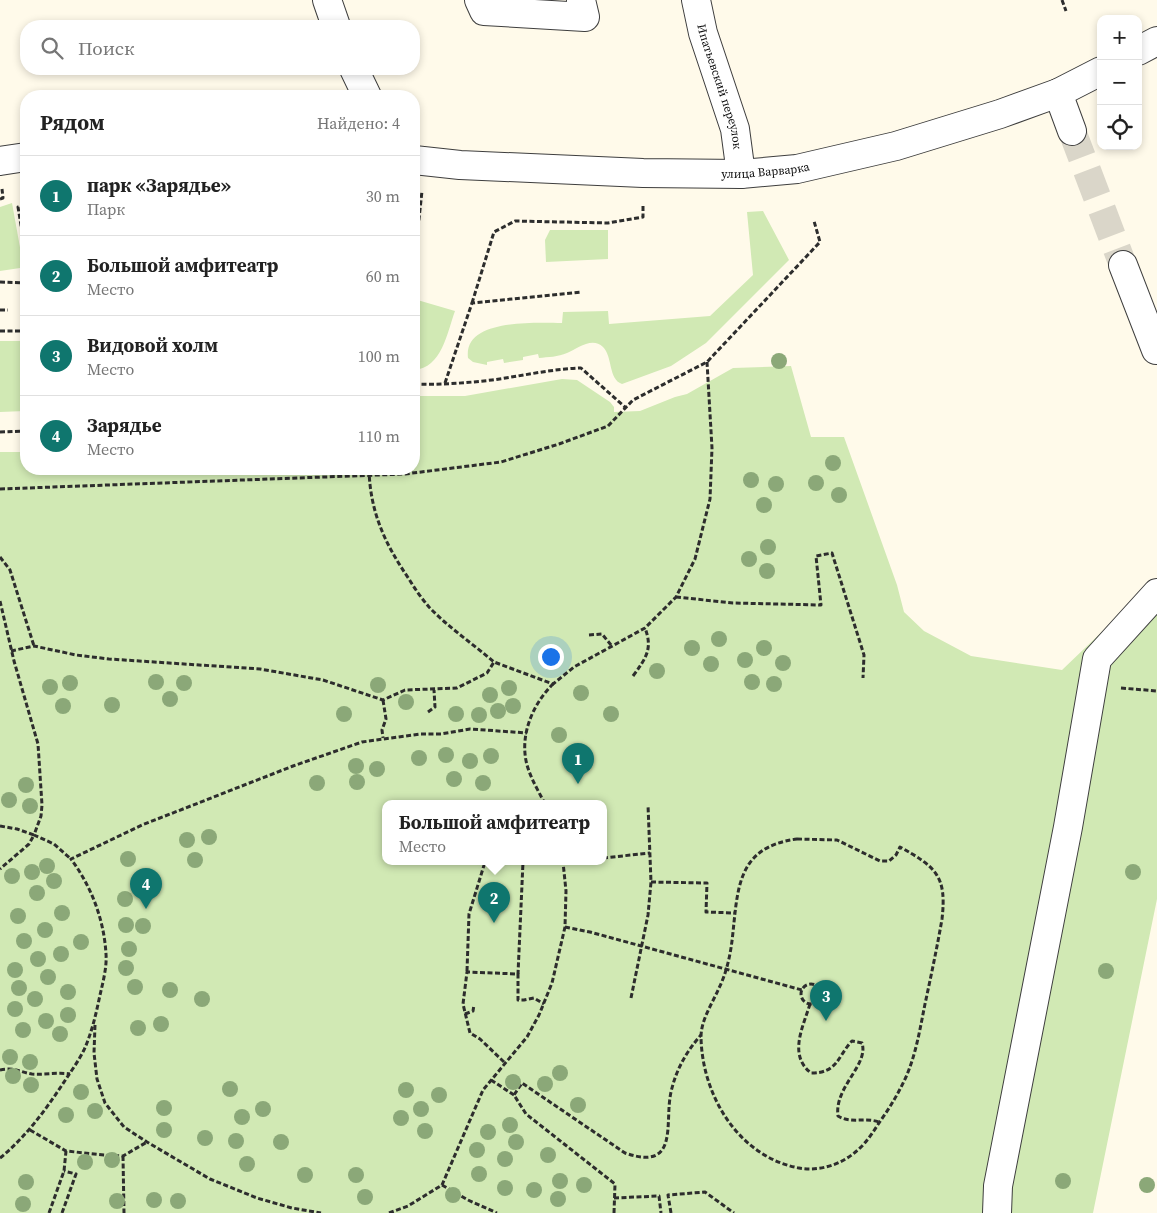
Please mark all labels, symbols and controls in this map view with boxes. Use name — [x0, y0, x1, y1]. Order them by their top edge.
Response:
map controls — [1097, 15, 1142, 150]
button: + — [1097, 15, 1142, 60]
search box — [20, 20, 420, 75]
street label: Ипатьевский переулок — [693, 23, 746, 151]
icon: search — [38, 34, 66, 62]
text: Поиск — [78, 35, 135, 61]
button: − — [1097, 60, 1142, 105]
button: locate — [1097, 105, 1142, 150]
text: Рядом — [40, 108, 105, 137]
text: Найдено: 4 — [317, 112, 400, 134]
street label: улица Варварка — [721, 158, 812, 182]
text: парк «Зарядье» — [87, 172, 231, 198]
text: 1 — [52, 185, 60, 207]
text: 30 m — [366, 185, 400, 207]
text: Парк — [87, 198, 125, 220]
text: Большой амфитеатр — [87, 252, 278, 278]
text: 2 — [52, 265, 60, 287]
text: 60 m — [366, 265, 400, 287]
text: Место — [87, 278, 134, 300]
text: Видовой холм — [87, 332, 218, 358]
text: 3 — [52, 345, 60, 367]
text: 100 m — [358, 345, 400, 367]
text: Место — [87, 358, 134, 380]
text: Зарядье — [87, 412, 162, 438]
text: 4 — [52, 425, 60, 447]
text: 110 m — [358, 425, 400, 447]
text: Место — [87, 438, 134, 460]
your location — [538, 644, 564, 670]
pin: 1 — [562, 743, 594, 784]
popup — [382, 800, 607, 865]
text: Большой амфитеатр — [399, 809, 590, 835]
text: Место — [399, 835, 446, 857]
pin: 4 — [130, 868, 162, 909]
pin: 2 — [478, 882, 510, 923]
pin: 3 — [810, 980, 842, 1021]

